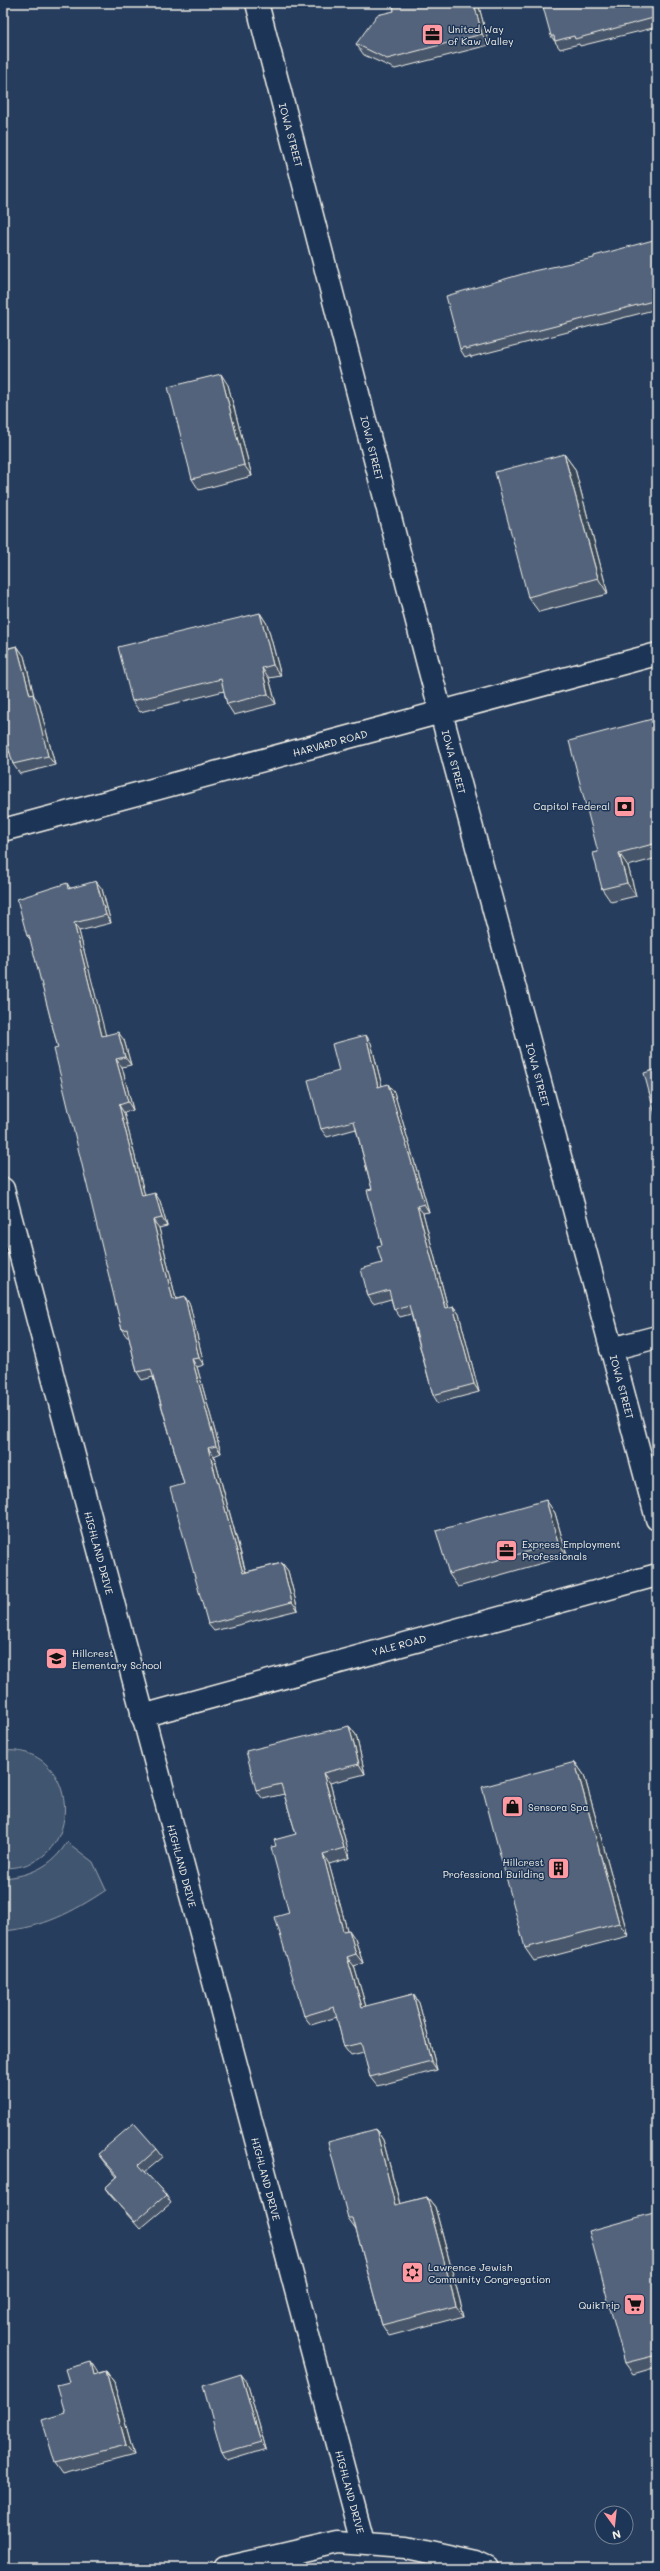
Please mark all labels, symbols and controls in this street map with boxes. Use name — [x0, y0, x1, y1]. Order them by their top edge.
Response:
office icon: United Way of Kaw Valley — [419, 22, 445, 48]
place label: United Way of Kaw Valley — [448, 22, 513, 48]
street label: IOWA STREET — [276, 101, 306, 169]
street label: IOWA STREET — [357, 414, 387, 482]
street label: HARVARD ROAD — [291, 726, 369, 760]
street label: IOWA STREET — [439, 728, 469, 796]
bank icon: Capitol Federal — [612, 793, 638, 819]
place label: Capitol Federal — [533, 799, 610, 813]
street label: IOWA STREET — [523, 1041, 553, 1109]
street label: IOWA STREET — [607, 1353, 637, 1421]
street label: HIGHLAND DRIVE — [81, 1510, 117, 1596]
office icon: Express Employment Professionals — [493, 1537, 519, 1563]
place label: Express Employment Professionals — [522, 1537, 621, 1563]
street label: YALE ROAD — [370, 1631, 428, 1659]
school or university icon: Hillcrest Elementary School — [43, 1646, 69, 1672]
place label: Hillcrest Elementary School — [72, 1646, 162, 1672]
shop icon: Sensora Spa — [499, 1794, 525, 1820]
place label: Sensora Spa — [528, 1800, 589, 1814]
street label: HIGHLAND DRIVE — [164, 1823, 200, 1909]
place label: Hillcrest Professional Building — [443, 1855, 544, 1881]
building icon: Hillcrest Professional Building — [546, 1855, 572, 1881]
street label: HIGHLAND DRIVE — [248, 2136, 284, 2222]
synagogue icon: Lawrence Jewish Community Congregation — [399, 2260, 425, 2286]
place label: Lawrence Jewish Community Congregation — [428, 2260, 550, 2286]
supermarket icon: QuikTrip — [622, 2292, 648, 2318]
place label: QuikTrip — [579, 2298, 620, 2312]
street label: HIGHLAND DRIVE — [332, 2449, 368, 2535]
north arrow — [594, 2505, 634, 2545]
text: N — [611, 2527, 623, 2543]

